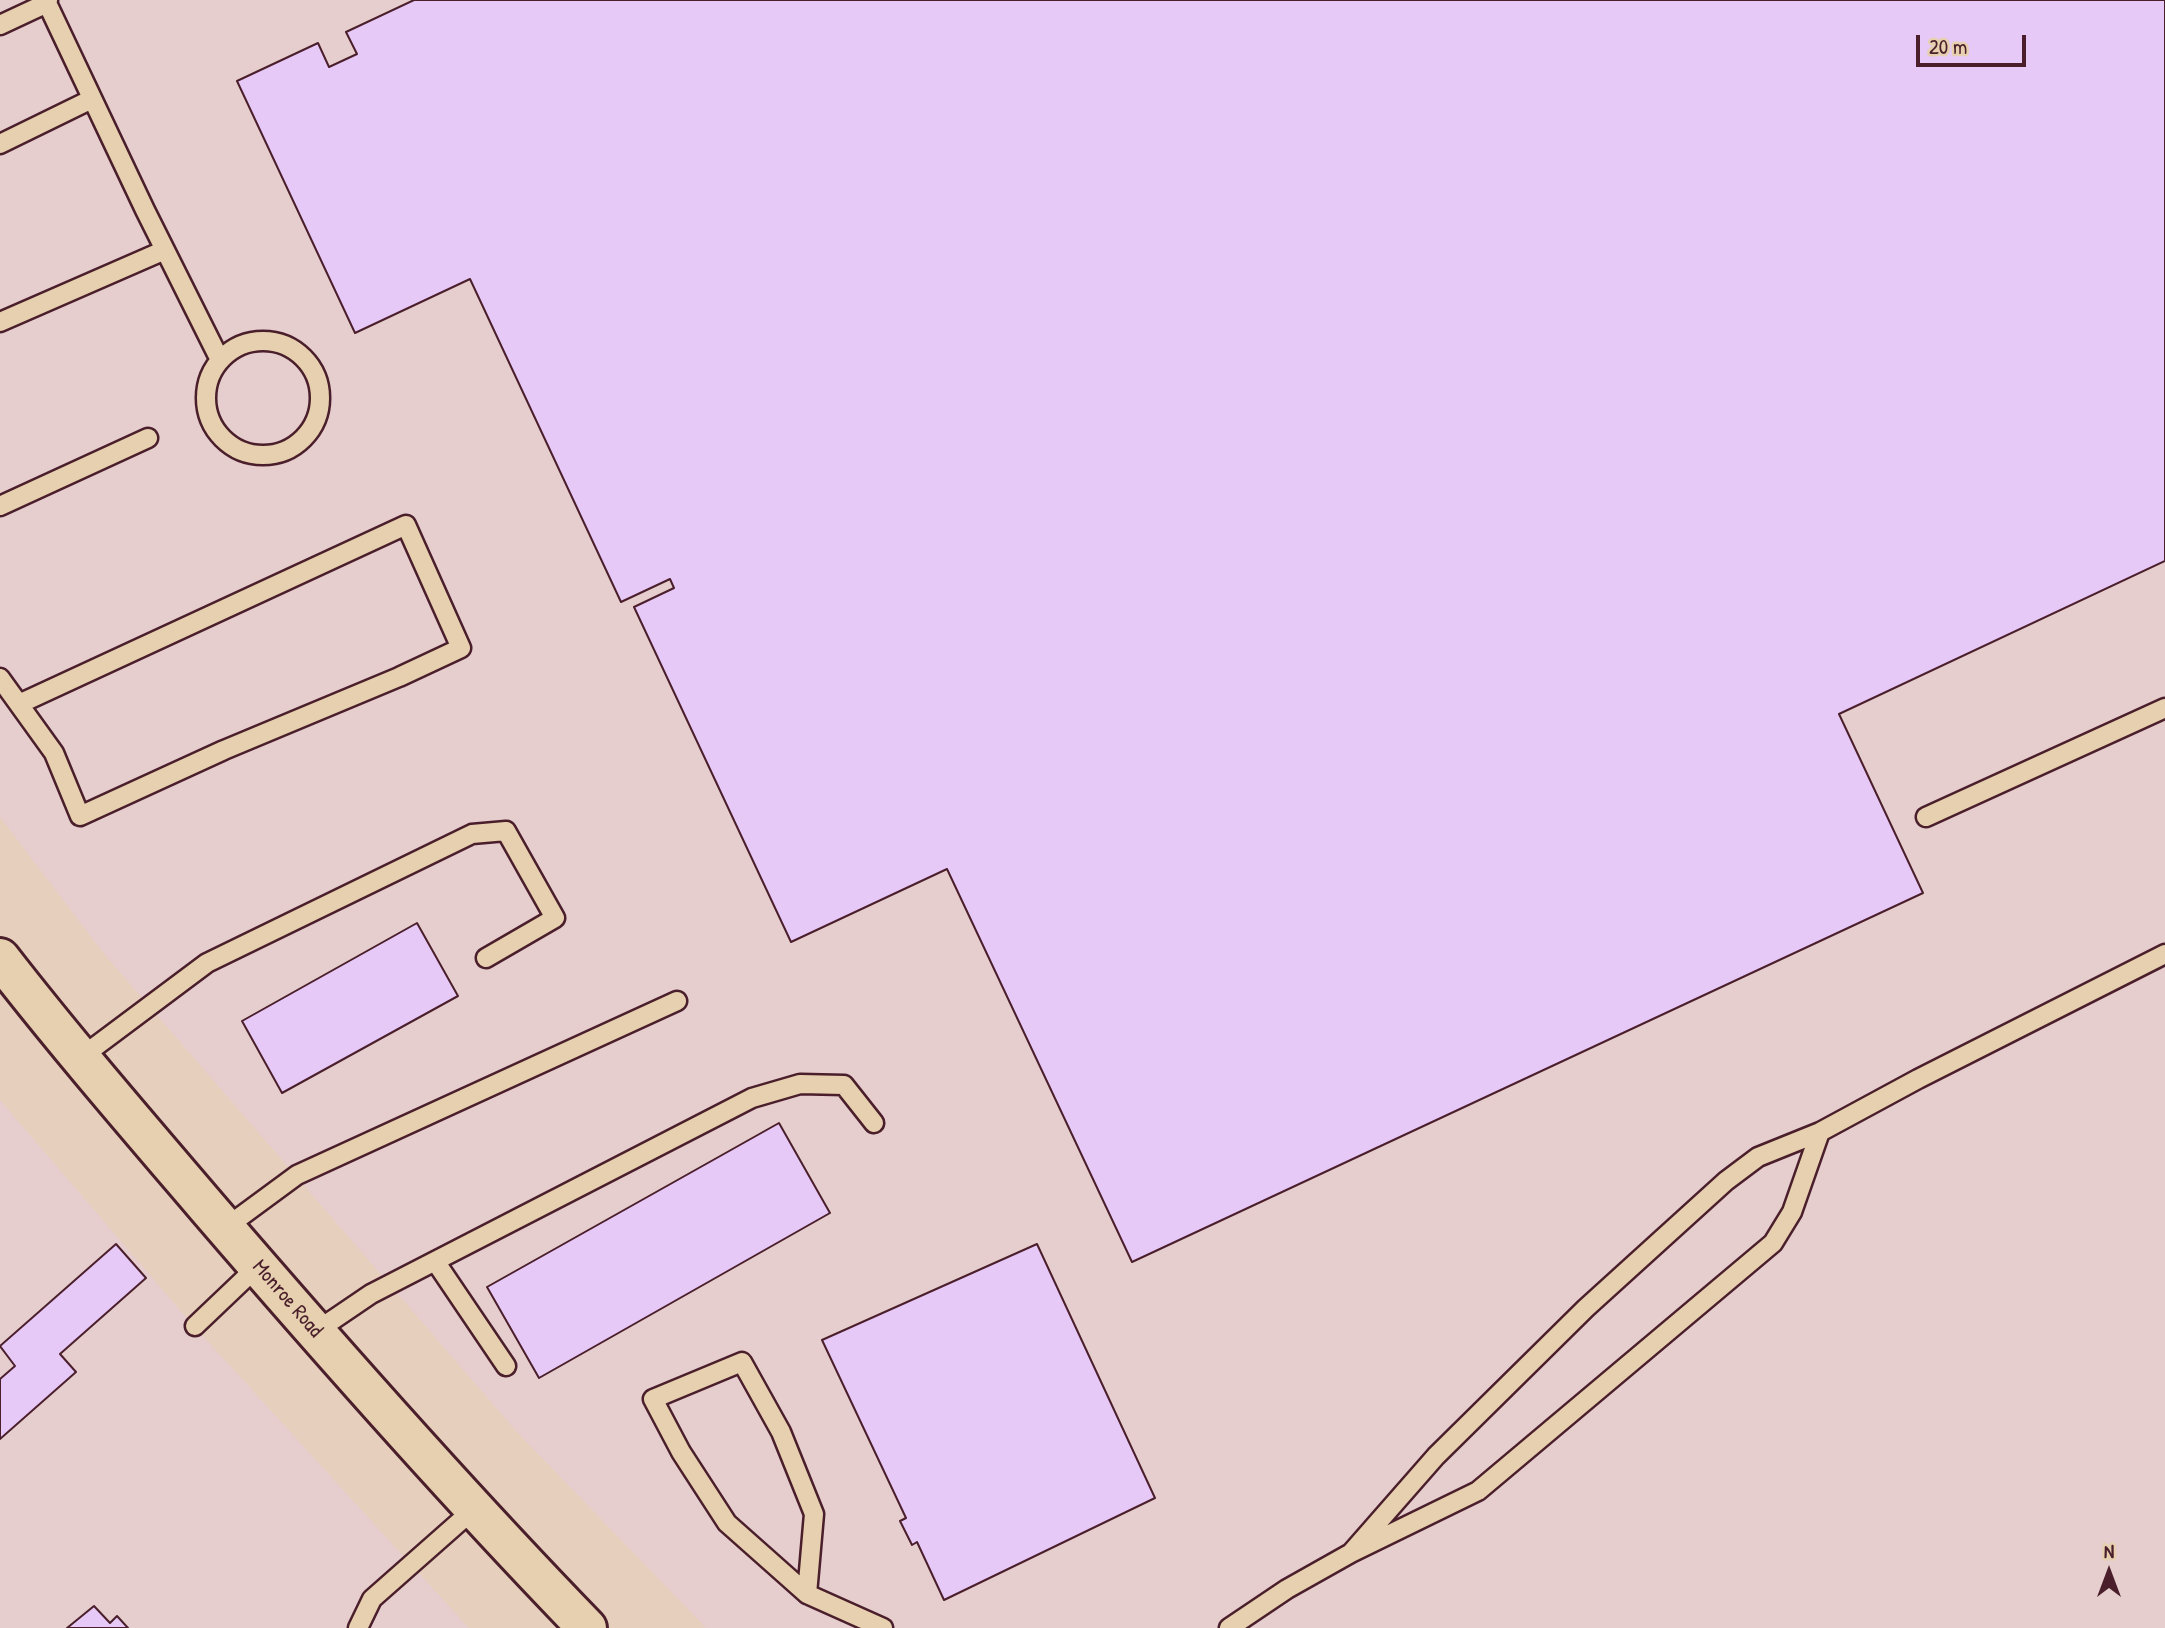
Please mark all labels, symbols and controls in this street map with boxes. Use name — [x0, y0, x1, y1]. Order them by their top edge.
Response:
scale bar — [1920, 21, 2030, 65]
text: 20 m — [1929, 32, 1967, 61]
street label: Monroe Road — [246, 1255, 328, 1343]
north arrow — [2074, 1537, 2144, 1607]
text: N — [2104, 1538, 2114, 1564]

